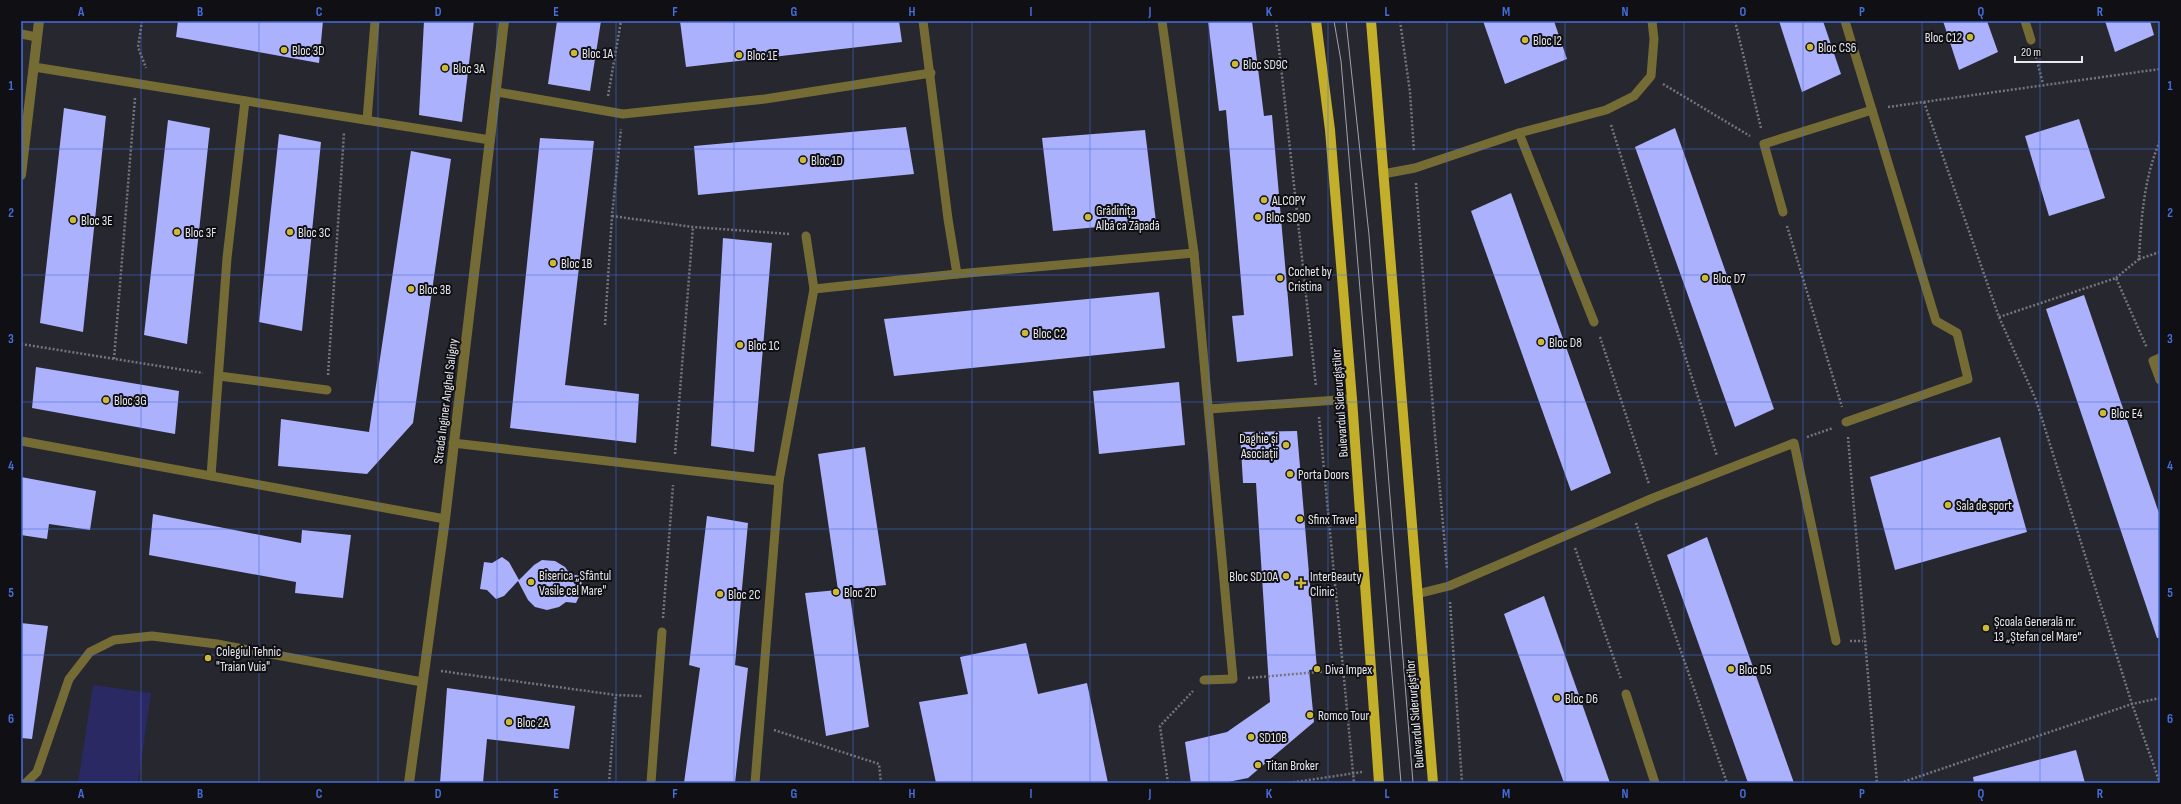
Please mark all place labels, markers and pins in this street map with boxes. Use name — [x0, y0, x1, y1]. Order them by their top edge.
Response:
place label: Bloc C12 — [1925, 30, 1962, 46]
marker: Bloc C12 — [1965, 32, 1975, 42]
place label: Bloc I2 — [1533, 33, 1562, 49]
marker: Bloc I2 — [1520, 35, 1530, 45]
place label: Bloc CS6 — [1818, 40, 1857, 56]
marker: Bloc CS6 — [1805, 42, 1815, 52]
place label: Bloc 3D — [292, 43, 325, 59]
marker: Bloc 3D — [279, 45, 289, 55]
place label: Bloc 1A — [582, 46, 614, 62]
marker: Bloc 1A — [569, 48, 579, 58]
place label: Bloc 1E — [747, 48, 778, 64]
marker: Bloc 1E — [734, 50, 744, 60]
place label: Bloc SD9C — [1243, 57, 1288, 73]
marker: Bloc SD9C — [1230, 59, 1240, 69]
place label: Bloc 3A — [453, 61, 485, 77]
marker: Bloc 3A — [440, 63, 450, 73]
place label: Bloc 1D — [811, 153, 843, 169]
marker: Bloc 1D — [798, 155, 808, 165]
place label: ALCOPY — [1271, 193, 1306, 209]
marker: ALCOPY — [1259, 195, 1269, 205]
place label: Grădinița Albă ca Zăpadă — [1095, 203, 1160, 234]
place label: Bloc SD9D — [1266, 210, 1311, 226]
marker: Grădinița Albă ca Zăpadă — [1083, 212, 1093, 222]
marker: Bloc SD9D — [1253, 212, 1263, 222]
place label: Bloc 3E — [81, 213, 113, 229]
marker: Bloc 3E — [68, 215, 78, 225]
place label: Bloc 3F — [185, 225, 216, 241]
place label: Bloc 3C — [298, 225, 331, 241]
marker: Bloc 3F — [172, 227, 182, 237]
marker: Bloc 3C — [285, 227, 295, 237]
place label: Bloc 1B — [561, 256, 593, 272]
marker: Bloc 1B — [548, 258, 558, 268]
place label: Cochet by Cristina — [1288, 264, 1332, 295]
place label: Bloc D7 — [1713, 271, 1746, 287]
marker: Cochet by Cristina — [1275, 273, 1285, 283]
marker: Bloc D7 — [1700, 273, 1710, 283]
place label: Bloc 3B — [419, 282, 451, 298]
marker: Bloc 3B — [406, 284, 416, 294]
place label: Bloc C2 — [1033, 326, 1066, 342]
marker: Bloc C2 — [1020, 328, 1030, 338]
place label: Bloc D8 — [1549, 335, 1582, 351]
marker: Bloc D8 — [1536, 337, 1546, 347]
place label: Bloc 1C — [748, 338, 780, 354]
marker: Bloc 1C — [735, 340, 745, 350]
place label: Bloc 3G — [114, 393, 147, 409]
marker: Bloc 3G — [101, 395, 111, 405]
place label: Bloc E4 — [2111, 406, 2143, 422]
marker: Bloc E4 — [2098, 408, 2108, 418]
place label: Daghie și Asociații — [1239, 431, 1278, 462]
marker: Daghie și Asociații — [1281, 440, 1291, 450]
place label: Porta Doors — [1298, 467, 1349, 483]
marker: Porta Doors — [1285, 469, 1295, 479]
place label: Sala de sport — [1956, 498, 2012, 514]
marker: Sala de sport — [1943, 500, 1953, 510]
place label: Sfinx Travel — [1308, 512, 1357, 528]
marker: Sfinx Travel — [1295, 514, 1305, 524]
place label: Biserica „Sfântul Vasile cel Mare" — [539, 568, 611, 599]
place label: Bloc SD10A — [1229, 569, 1278, 585]
place label: InterBeauty Clinic — [1310, 569, 1362, 600]
marker: Bloc SD10A — [1281, 571, 1291, 581]
marker: Biserica „Sfântul Vasile cel Mare" — [526, 577, 536, 587]
marker: InterBeauty Clinic — [1295, 577, 1307, 589]
place label: Bloc 2D — [844, 585, 877, 601]
place label: Bloc 2C — [728, 587, 761, 603]
marker: Bloc 2D — [831, 587, 841, 597]
marker: Bloc 2C — [715, 589, 725, 599]
place label: Școala Generală nr. 13 „Ștefan cel Mare” — [1994, 614, 2082, 645]
marker: Școala Generală nr. 13 „Ștefan cel Mare” — [1981, 623, 1991, 633]
place label: Colegiul Tehnic "Traian Vuia" — [216, 644, 281, 675]
marker: Colegiul Tehnic "Traian Vuia" — [203, 653, 213, 663]
place label: Diva Impex — [1325, 662, 1372, 678]
place label: Bloc D5 — [1739, 662, 1771, 678]
marker: Diva Impex — [1312, 664, 1322, 674]
marker: Bloc D5 — [1726, 664, 1736, 674]
place label: Bloc D6 — [1565, 691, 1598, 707]
marker: Bloc D6 — [1552, 693, 1562, 703]
place label: Romco Tour — [1318, 708, 1369, 724]
marker: Romco Tour — [1305, 710, 1315, 720]
place label: Bloc 2A — [517, 715, 549, 731]
marker: Bloc 2A — [504, 717, 514, 727]
place label: SD10B — [1259, 730, 1287, 746]
marker: SD10B — [1246, 732, 1256, 742]
place label: Titan Broker — [1266, 758, 1319, 774]
marker: Titan Broker — [1253, 760, 1263, 770]

